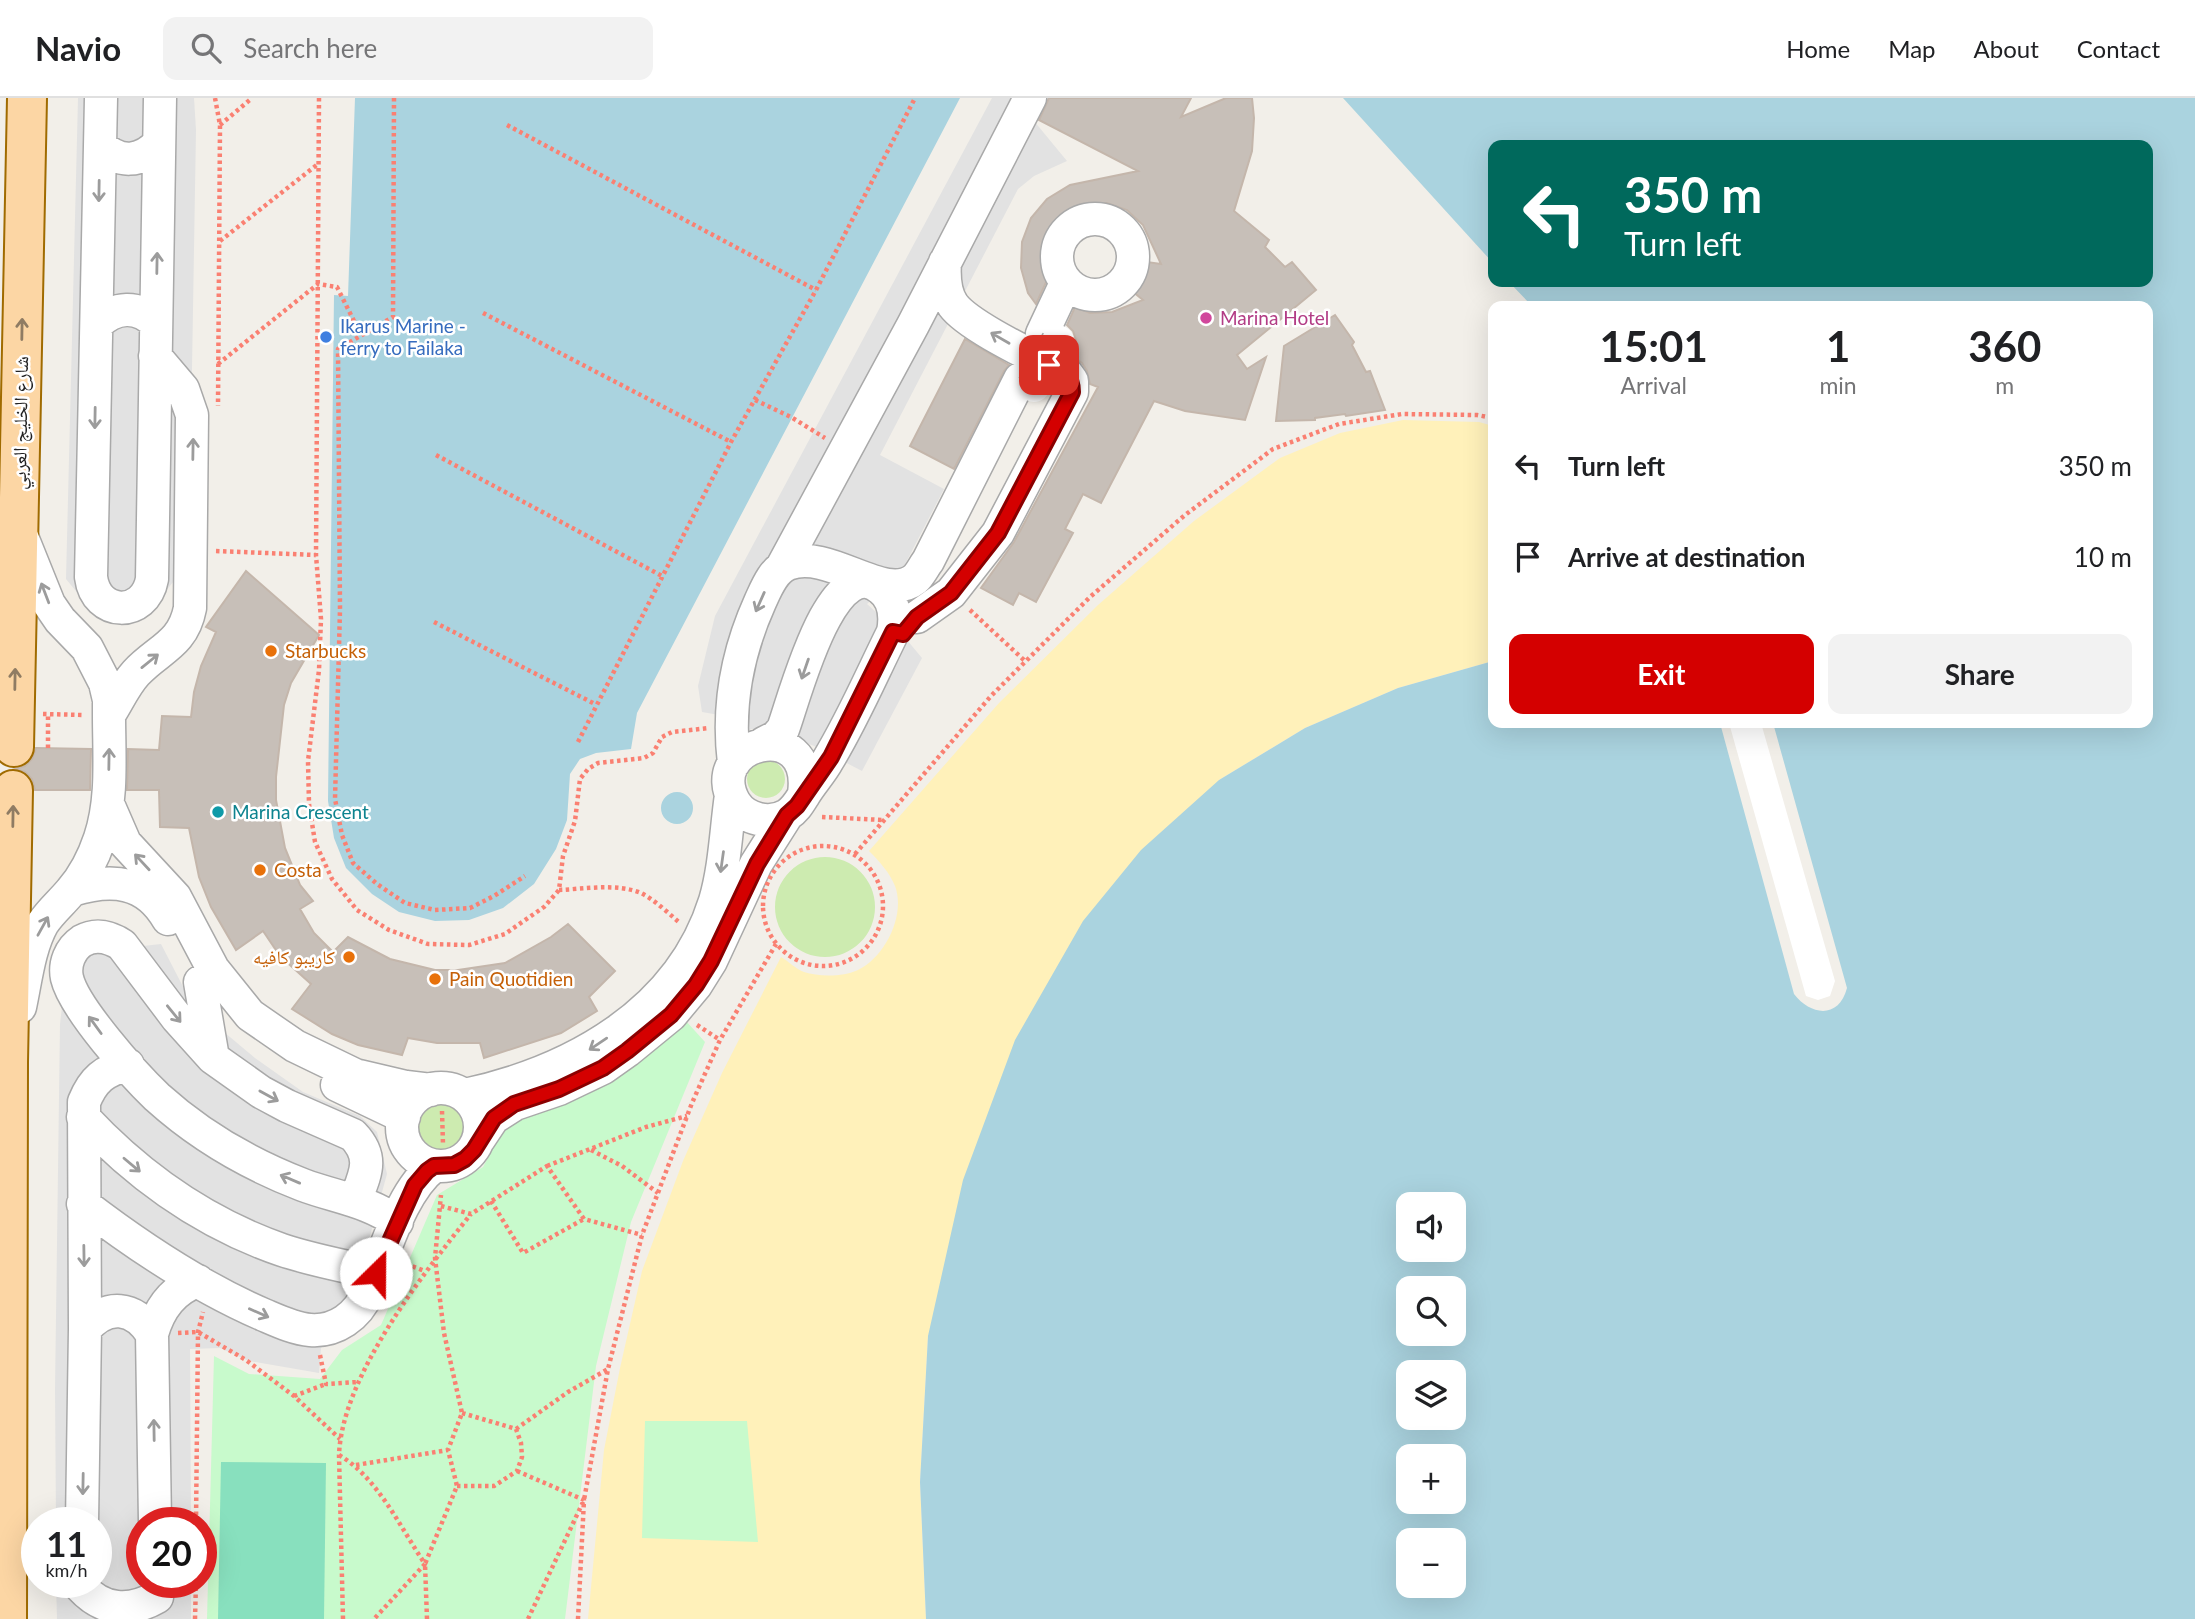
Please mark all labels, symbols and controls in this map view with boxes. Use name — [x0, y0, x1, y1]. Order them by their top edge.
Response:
search box — [163, 17, 653, 80]
text: Navio — [35, 28, 121, 68]
icon: search — [187, 29, 225, 67]
text: Search here — [243, 32, 377, 64]
text: Home — [1786, 34, 1850, 63]
text: Map — [1888, 34, 1936, 63]
text: About — [1974, 34, 2039, 63]
text: Contact — [2077, 34, 2160, 63]
text: 350 m — [1624, 165, 1762, 223]
icon: left — [1509, 168, 1600, 259]
one-way arrow — [92, 179, 106, 202]
text: Turn left — [1624, 224, 1741, 263]
one-way arrow — [150, 252, 164, 275]
place label: Marina Hotel — [1220, 306, 1329, 329]
marker: Marina Hotel — [1198, 310, 1214, 326]
place label: Ikarus Marine - ferry to Failaka — [340, 314, 466, 359]
one-way arrow — [15, 318, 28, 341]
text: 15:01 — [1600, 321, 1708, 371]
text: 1 — [1826, 321, 1850, 371]
text: 360 — [1968, 321, 2041, 371]
marker: Ikarus Marine - ferry to Failaka — [318, 329, 334, 345]
one-way arrow — [990, 331, 1011, 344]
pin — [1019, 335, 1079, 395]
icon: arrive — [1030, 346, 1068, 384]
street label: شارع الخليج العربي — [7, 356, 37, 490]
text: Arrival — [1621, 371, 1687, 399]
text: min — [1819, 371, 1857, 399]
text: m — [1995, 371, 2014, 399]
one-way arrow — [88, 406, 102, 429]
one-way arrow — [186, 438, 200, 461]
icon: left — [1509, 447, 1547, 485]
text: Turn left — [1568, 450, 1665, 482]
text: 350 m — [2059, 450, 2132, 482]
icon: arrive — [1509, 538, 1547, 576]
text: Arrive at destination — [1568, 541, 1805, 573]
text: 10 m — [2074, 541, 2132, 573]
one-way arrow — [38, 582, 51, 604]
one-way arrow — [753, 590, 766, 612]
button: Exit — [1509, 634, 1814, 714]
button: Share — [1828, 634, 2132, 714]
place label: Starbucks — [285, 639, 366, 662]
marker: Starbucks — [263, 643, 279, 659]
one-way arrow — [141, 653, 159, 669]
one-way arrow — [798, 657, 810, 679]
one-way arrow — [8, 668, 21, 691]
one-way arrow — [102, 748, 115, 771]
place label: Marina Crescent — [232, 800, 369, 823]
marker: Marina Crescent — [210, 804, 226, 820]
one-way arrow — [6, 805, 19, 828]
one-way arrow — [715, 851, 728, 873]
one-way arrow — [134, 854, 151, 871]
place label: Costa — [274, 858, 322, 881]
marker: Costa — [252, 862, 268, 878]
one-way arrow — [37, 916, 50, 937]
place label: كاريبو كافيه — [253, 945, 335, 969]
marker: كاريبو كافيه — [341, 949, 357, 965]
place label: Pain Quotidien — [449, 967, 573, 990]
marker: Pain Quotidien — [427, 971, 443, 987]
one-way arrow — [166, 1004, 182, 1022]
one-way arrow — [88, 1016, 103, 1035]
one-way arrow — [589, 1037, 608, 1051]
one-way arrow — [258, 1090, 279, 1103]
one-way arrow — [123, 1157, 141, 1173]
one-way arrow — [280, 1172, 302, 1185]
map controls — [1396, 1192, 1466, 1598]
button: sound — [1396, 1192, 1466, 1262]
position arrow — [339, 1236, 413, 1310]
one-way arrow — [77, 1244, 91, 1267]
button: search — [1396, 1276, 1466, 1346]
one-way arrow — [247, 1307, 269, 1320]
button: layers — [1396, 1360, 1466, 1430]
one-way arrow — [147, 1419, 161, 1442]
button: + — [1396, 1444, 1466, 1514]
one-way arrow — [76, 1472, 90, 1495]
speed limit sign: 20 — [126, 1507, 217, 1598]
text: 11 — [46, 1522, 87, 1564]
button: − — [1396, 1528, 1466, 1598]
text: km/h — [45, 1559, 88, 1581]

